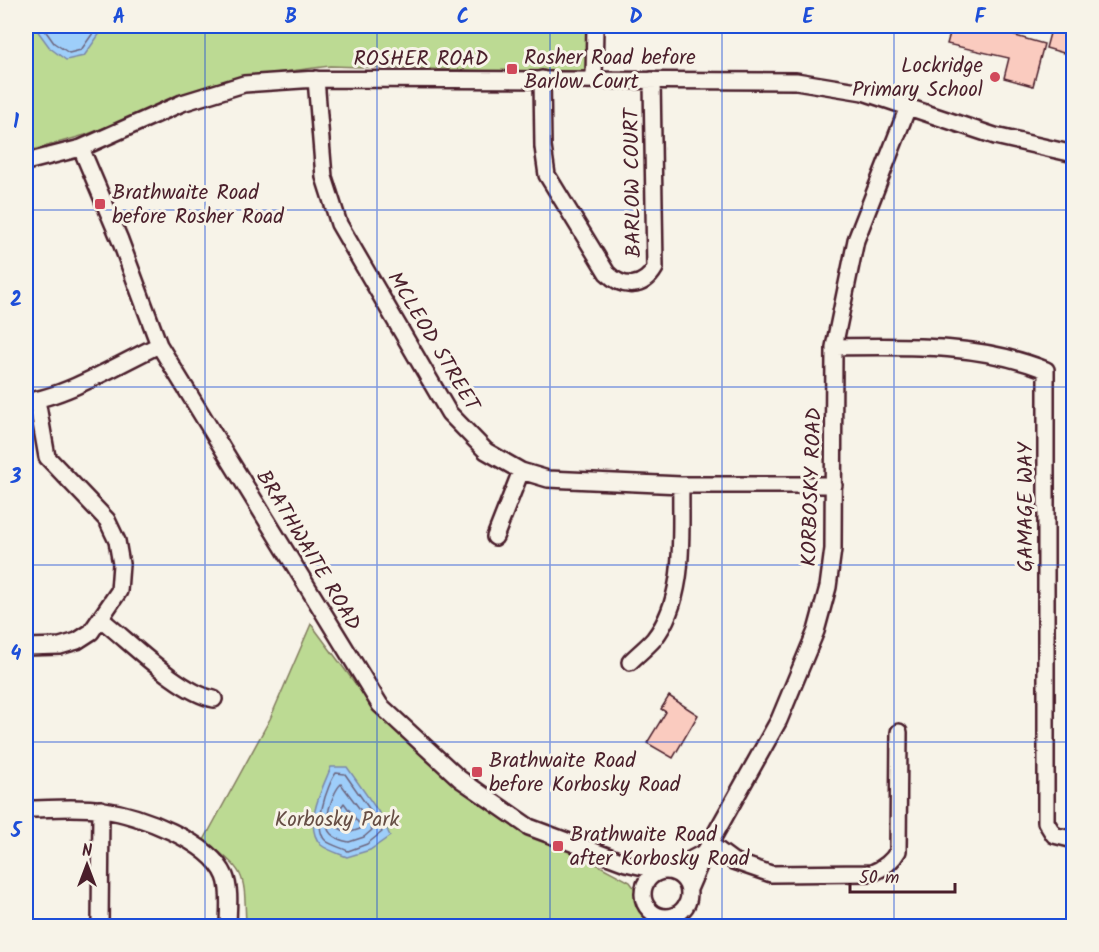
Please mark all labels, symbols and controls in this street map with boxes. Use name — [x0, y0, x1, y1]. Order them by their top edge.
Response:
text: A — [113, 2, 125, 34]
text: B — [285, 2, 297, 34]
text: C — [457, 2, 469, 34]
text: D — [629, 2, 643, 34]
text: E — [802, 2, 814, 34]
text: F — [975, 2, 987, 34]
place label: Rosher Road before Barlow Court — [524, 42, 696, 99]
street label: ROSHER ROAD — [354, 43, 488, 76]
place label: Lockridge Primary School — [852, 50, 984, 107]
marker: Rosher Road before Barlow Court — [505, 62, 519, 76]
marker: Lockridge Primary School — [988, 70, 1002, 84]
street label: BARLOW COURT — [616, 106, 651, 258]
text: 1 — [13, 107, 19, 139]
place label: Brathwaite Road before Rosher Road — [112, 177, 284, 234]
marker: Brathwaite Road before Rosher Road — [93, 197, 107, 211]
street label: MCLEOD STREET — [378, 265, 489, 420]
text: 2 — [10, 285, 22, 317]
street label: KORBOSKY ROAD — [793, 407, 832, 567]
street label: GAMAGE WAY — [1010, 441, 1043, 572]
text: 3 — [10, 462, 22, 494]
street label: BRATHWAITE ROAD — [246, 464, 369, 638]
text: 4 — [11, 639, 22, 671]
place label: Brathwaite Road before Korbosky Road — [489, 745, 681, 802]
marker: Brathwaite Road before Korbosky Road — [470, 765, 484, 779]
park label: Korbosky Park — [275, 804, 399, 837]
text: 5 — [10, 816, 23, 848]
place label: Brathwaite Road after Korbosky Road — [570, 819, 750, 876]
north arrow — [57, 835, 117, 895]
text: N — [82, 839, 92, 864]
marker: Brathwaite Road after Korbosky Road — [551, 839, 565, 853]
scale bar — [850, 856, 955, 894]
text: 50 m — [859, 864, 899, 893]

